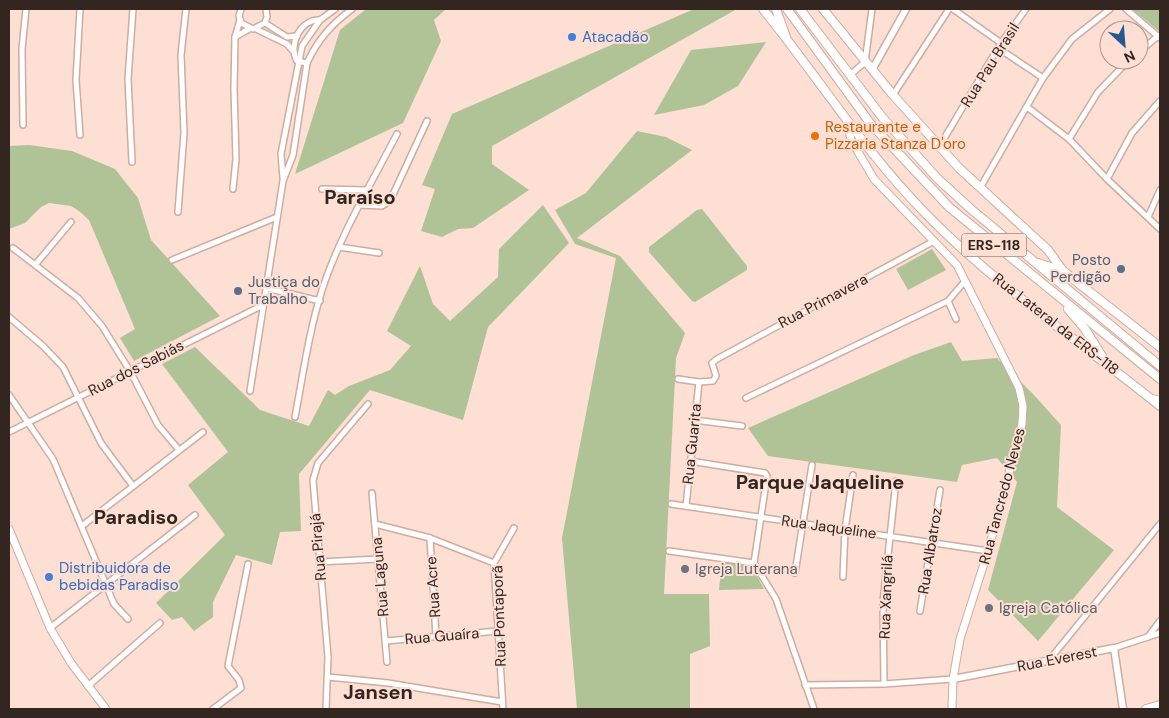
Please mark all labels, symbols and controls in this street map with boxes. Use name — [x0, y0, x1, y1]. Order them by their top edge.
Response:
street label: Rua Pau Brasil — [956, 19, 1024, 111]
north arrow — [1099, 20, 1149, 70]
place label: Atacadão — [582, 27, 649, 47]
marker: Atacadão — [566, 31, 578, 43]
text: N — [1121, 46, 1138, 67]
place label: Restaurante e Pizzaria Stanza D'oro — [825, 117, 966, 154]
marker: Restaurante e Pizzaria Stanza D'oro — [809, 130, 821, 142]
district label: Paraíso — [324, 184, 396, 210]
road number: ERS-118 — [962, 234, 1026, 256]
place label: Posto Perdigão — [1051, 250, 1111, 287]
marker: Posto Perdigão — [1115, 263, 1127, 275]
street label: Rua Lateral da ERS-118 — [989, 268, 1123, 380]
street label: Rua Primavera — [775, 269, 871, 333]
place label: Justiça do Trabalho — [248, 272, 320, 309]
marker: Justiça do Trabalho — [232, 285, 244, 297]
street label: Rua dos Sabiás — [85, 335, 187, 401]
street label: Rua Guarita — [678, 403, 706, 485]
street label: Rua Tancredo Neves — [974, 426, 1030, 566]
district label: Parque Jaqueline — [736, 469, 904, 495]
district label: Paradiso — [94, 504, 178, 530]
street label: Rua Albatroz — [913, 506, 947, 596]
street label: Rua Jaqueline — [780, 510, 878, 544]
street label: Rua Pirajá — [305, 513, 331, 581]
street label: Rua Laguna — [367, 537, 393, 617]
street label: Rua Xangrilá — [875, 555, 897, 639]
street label: Rua Acre — [421, 556, 445, 618]
place label: Distribuidora de bebidas Paradiso — [59, 558, 179, 595]
place label: Igreja Luterana — [695, 559, 798, 579]
marker: Igreja Luterana — [679, 563, 691, 575]
street label: Rua Pontaporã — [487, 565, 511, 667]
marker: Distribuidora de bebidas Paradiso — [43, 571, 55, 583]
place label: Igreja Católica — [999, 598, 1097, 618]
marker: Igreja Católica — [983, 602, 995, 614]
street label: Rua Guaíra — [404, 623, 480, 649]
street label: Rua Everest — [1015, 641, 1099, 677]
district label: Jansen — [343, 679, 413, 705]

